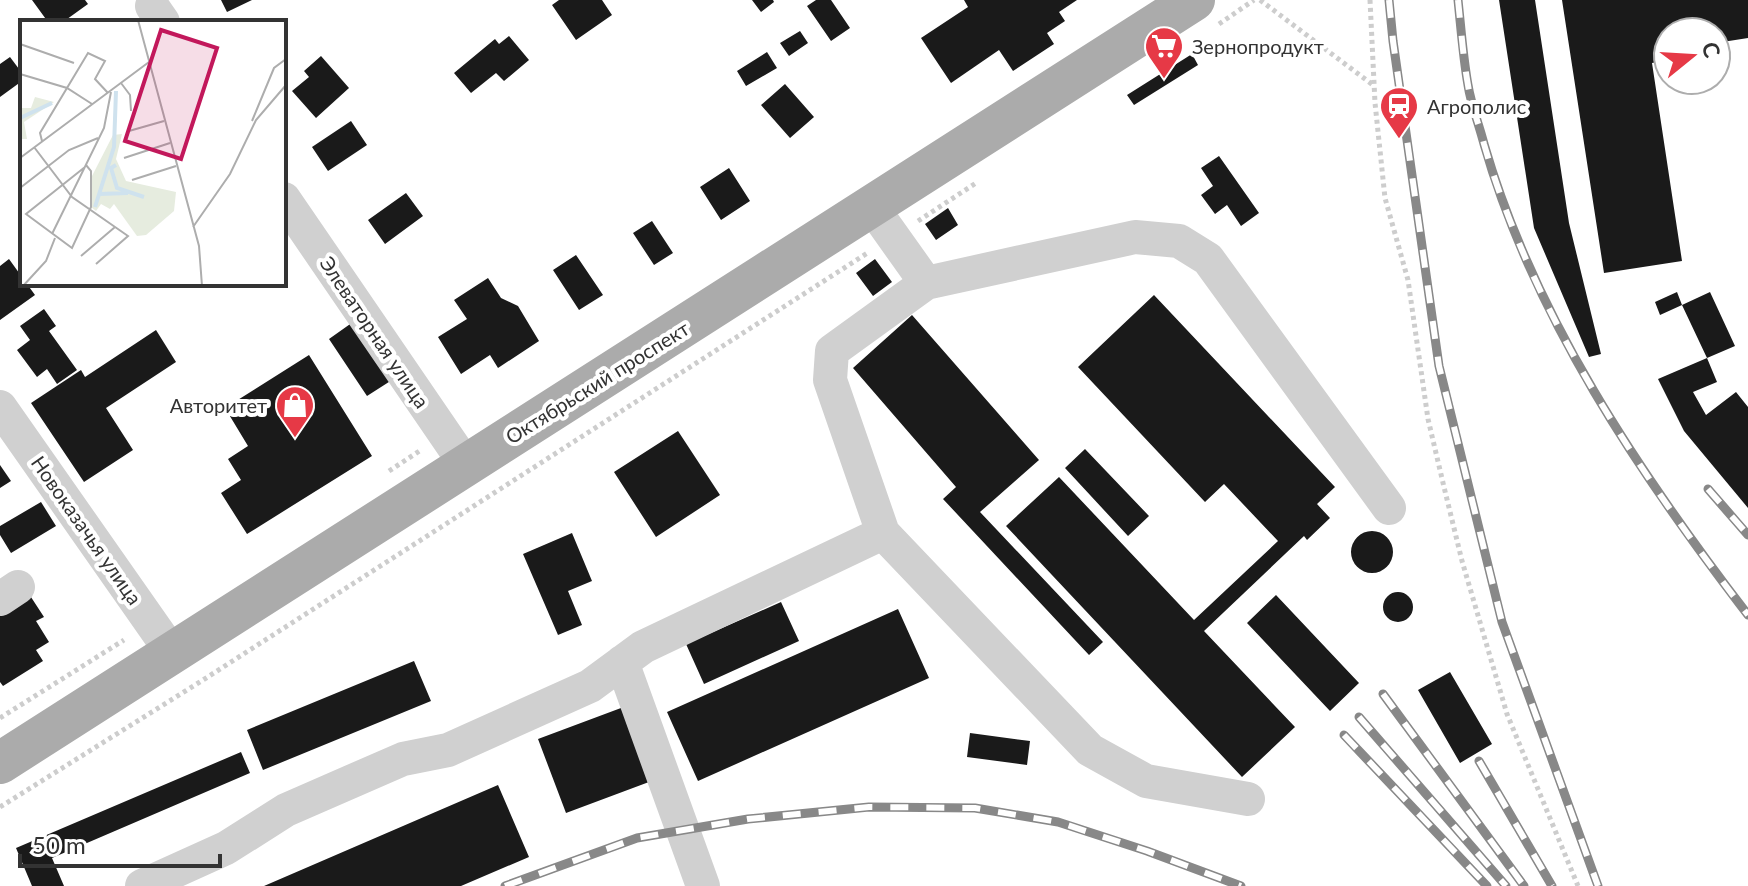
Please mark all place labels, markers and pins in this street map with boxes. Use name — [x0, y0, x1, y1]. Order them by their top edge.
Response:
supermarket icon: Зернопродукт — [1143, 25, 1185, 80]
place label: Зернопродукт — [1192, 34, 1324, 58]
station icon: Агрополис — [1378, 85, 1420, 140]
place label: Агрополис — [1427, 94, 1527, 118]
shop icon: Авторитет — [274, 384, 316, 439]
place label: Авторитет — [170, 393, 267, 417]

